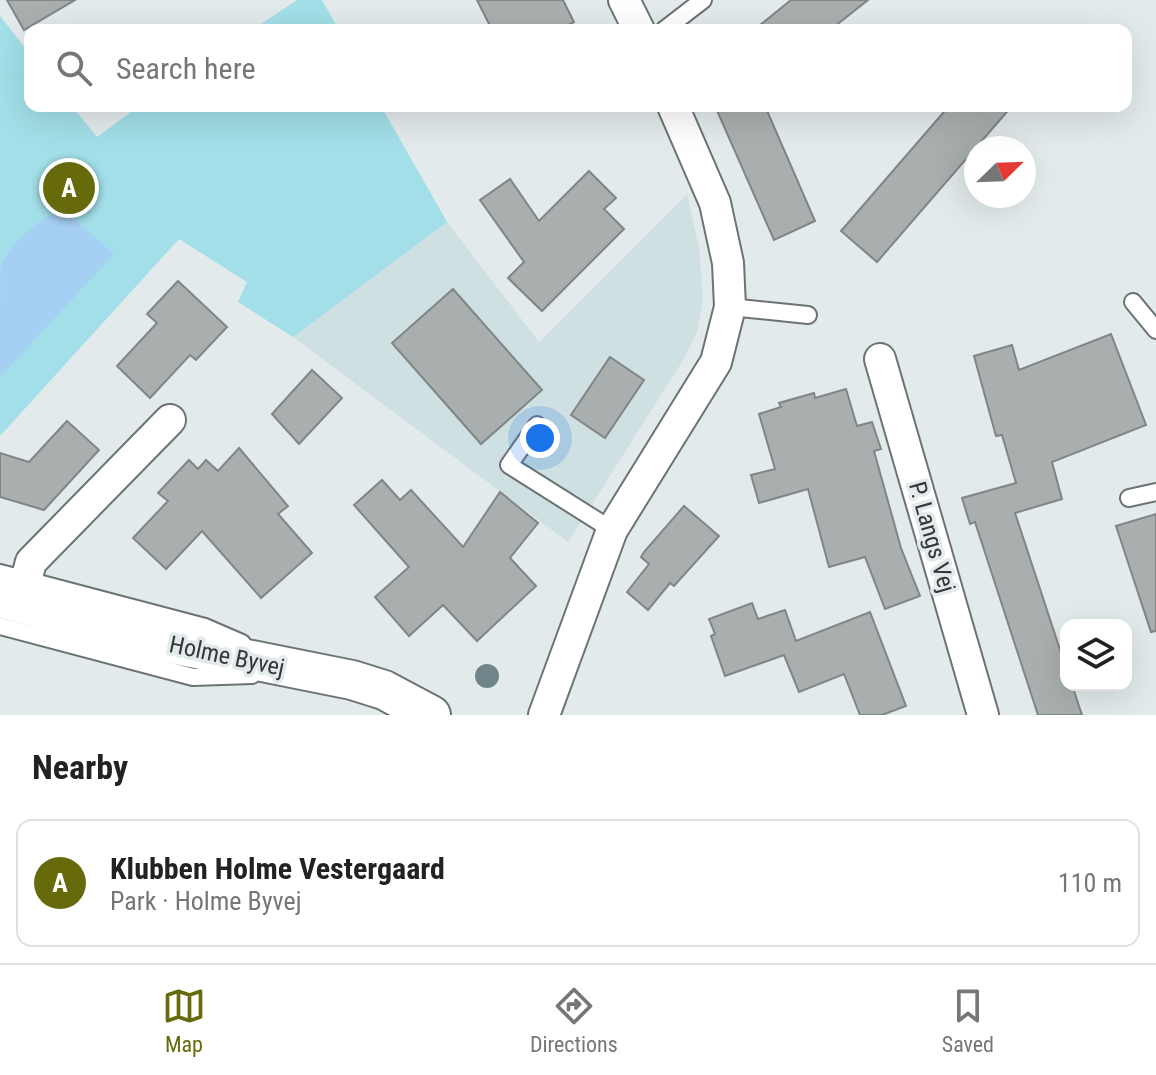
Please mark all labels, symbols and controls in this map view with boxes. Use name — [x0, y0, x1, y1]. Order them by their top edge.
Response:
search box — [24, 24, 1132, 112]
icon: search — [52, 46, 96, 90]
text: Search here — [116, 51, 256, 86]
north arrow — [964, 136, 1036, 208]
pin: A — [43, 158, 95, 218]
your location — [520, 418, 560, 458]
street label: P. Langs Vej — [903, 478, 961, 596]
map controls — [1060, 619, 1132, 691]
button: layers — [1060, 619, 1132, 691]
street label: Holme Byvej — [167, 630, 287, 682]
text: Nearby — [32, 747, 128, 787]
text: Klubben Holme Vestergaard — [110, 851, 445, 886]
text: A — [52, 868, 68, 898]
text: 110 m — [1058, 868, 1122, 898]
text: Park · Holme Byvej — [110, 886, 302, 916]
tab: Map — [162, 984, 206, 1057]
tab: Directions — [530, 984, 618, 1057]
tab: Saved — [942, 984, 994, 1057]

